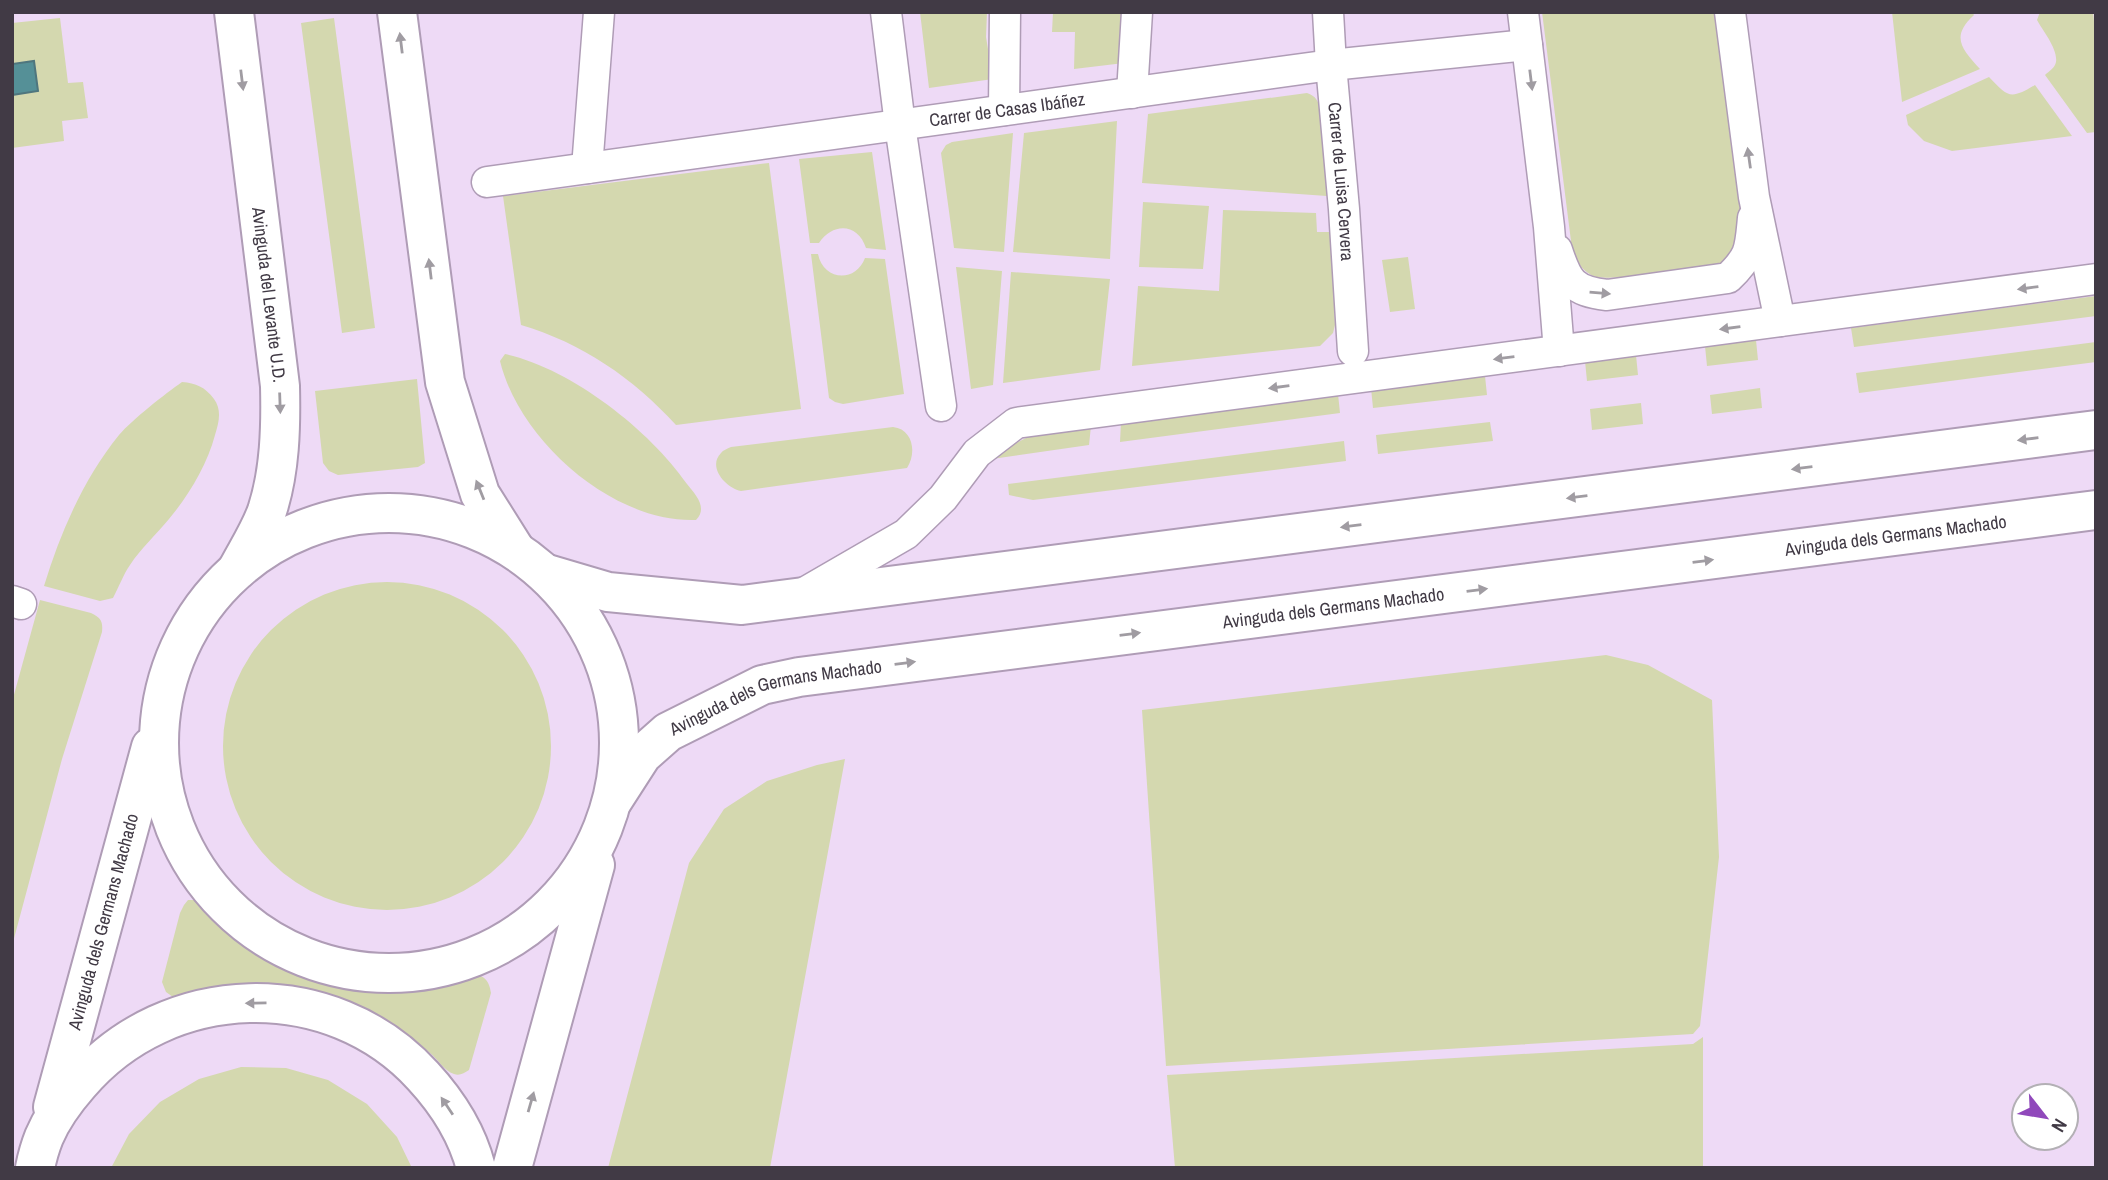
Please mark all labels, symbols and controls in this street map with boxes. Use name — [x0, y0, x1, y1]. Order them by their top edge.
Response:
one-way arrow — [395, 32, 406, 54]
one-way arrow — [237, 69, 248, 91]
one-way arrow — [1526, 69, 1537, 91]
street label: Carrer de Casas Ibáñez — [928, 86, 1086, 133]
street label: Carrer de Luisa Cervera — [1322, 101, 1360, 262]
one-way arrow — [1744, 147, 1755, 169]
street label: Avinguda del Levante U.D. — [246, 205, 292, 384]
one-way arrow — [424, 258, 435, 280]
one-way arrow — [2017, 283, 2039, 294]
one-way arrow — [1589, 288, 1611, 299]
one-way arrow — [1719, 323, 1741, 334]
one-way arrow — [1493, 352, 1515, 363]
one-way arrow — [1267, 382, 1289, 393]
one-way arrow — [275, 392, 286, 414]
one-way arrow — [2017, 433, 2039, 444]
one-way arrow — [1791, 463, 1813, 474]
one-way arrow — [474, 479, 485, 500]
one-way arrow — [1566, 492, 1588, 503]
street label: Avinguda dels Germans Machado — [1782, 509, 2008, 562]
one-way arrow — [1340, 521, 1362, 532]
one-way arrow — [1692, 555, 1714, 566]
street label: Avinguda dels Germans Machado — [1220, 581, 1446, 634]
one-way arrow — [1466, 584, 1488, 595]
one-way arrow — [1119, 629, 1141, 640]
street label: Avinguda dels Germans Machado — [664, 653, 883, 742]
one-way arrow — [894, 658, 916, 669]
street label: Avinguda dels Germans Machado — [61, 811, 144, 1034]
one-way arrow — [244, 997, 266, 1008]
north arrow — [2010, 1082, 2080, 1152]
one-way arrow — [526, 1091, 536, 1112]
one-way arrow — [440, 1097, 454, 1115]
text: N — [2046, 1114, 2074, 1137]

